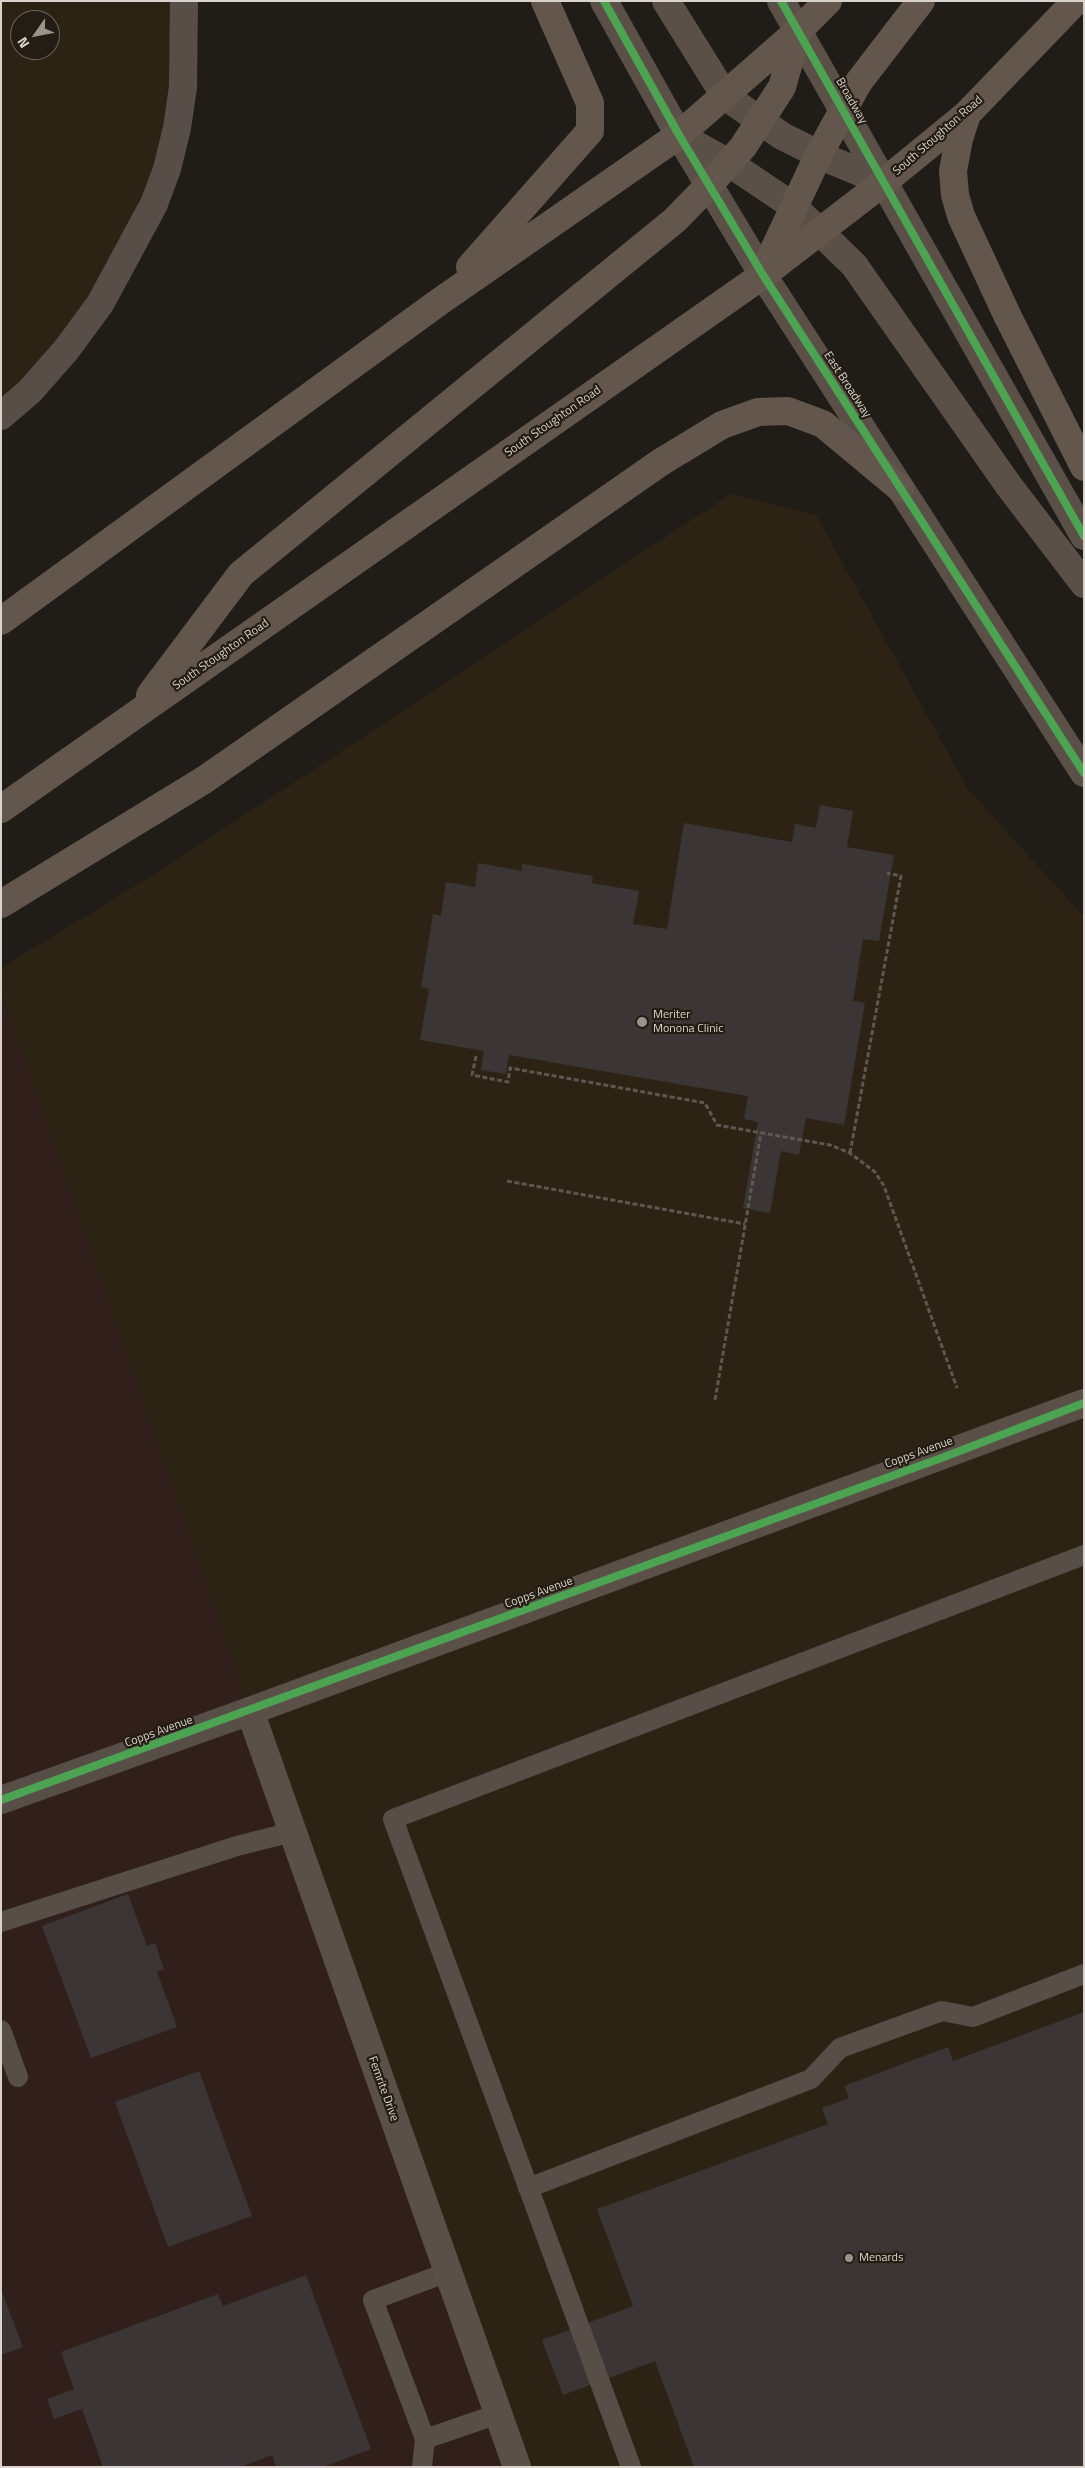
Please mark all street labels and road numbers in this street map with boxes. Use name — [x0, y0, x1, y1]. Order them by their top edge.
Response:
street label: Broadway — [832, 75, 870, 127]
street label: South Stoughton Road — [890, 93, 986, 179]
street label: East Broadway — [820, 349, 874, 421]
street label: South Stoughton Road — [502, 383, 604, 461]
street label: South Stoughton Road — [170, 616, 272, 694]
street label: Copps Avenue — [883, 1434, 955, 1472]
street label: Copps Avenue — [503, 1574, 575, 1612]
street label: Copps Avenue — [123, 1713, 195, 1751]
street label: Femrite Drive — [365, 2055, 401, 2123]

